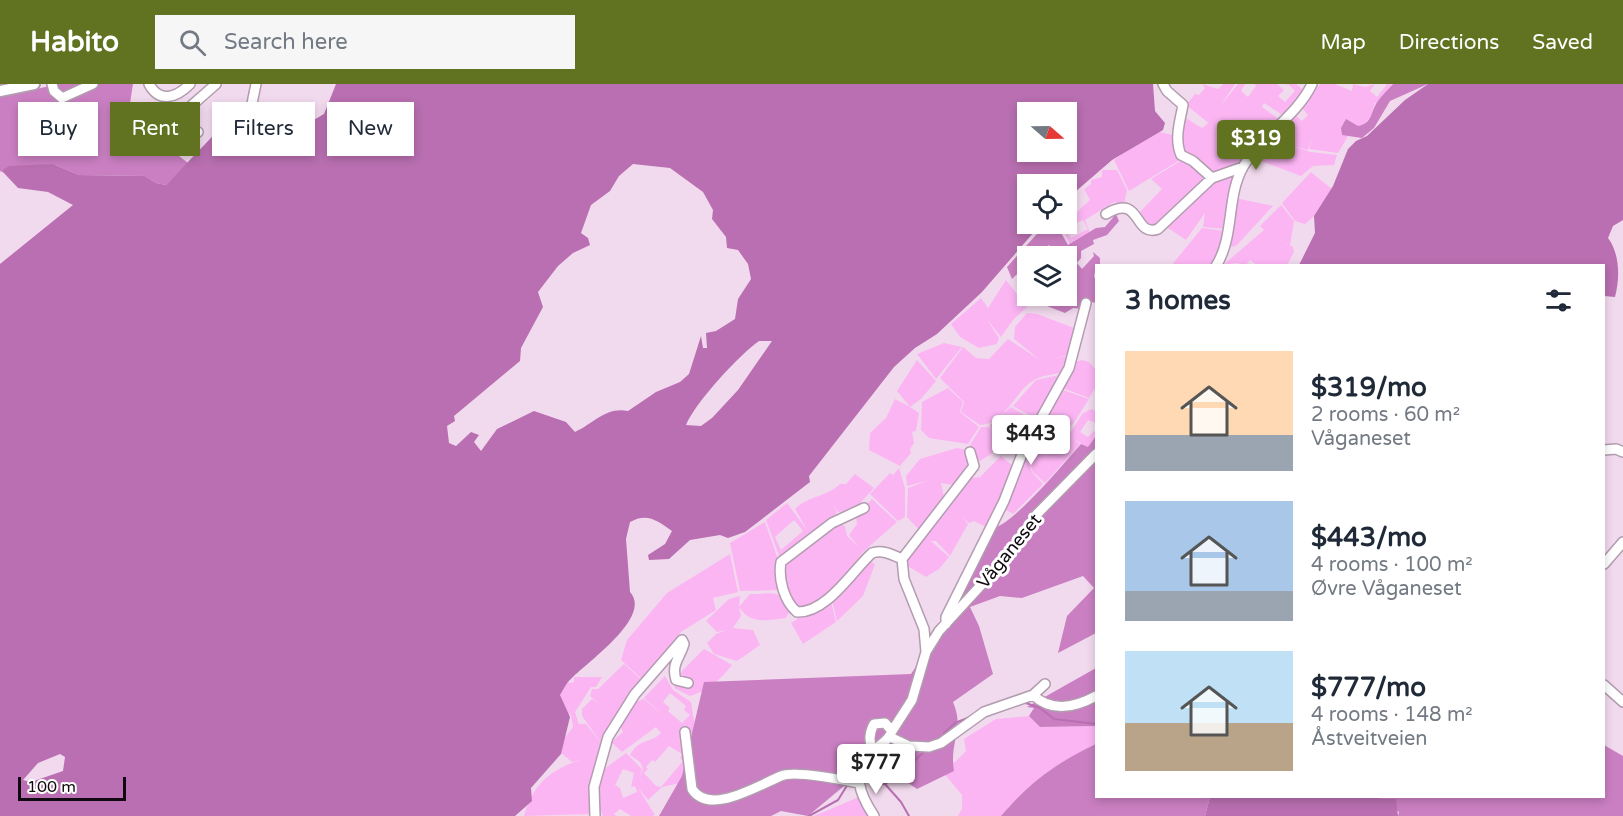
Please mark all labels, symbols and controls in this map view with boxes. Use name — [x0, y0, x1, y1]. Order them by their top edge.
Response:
search box — [155, 15, 575, 69]
text: Habito — [30, 25, 119, 59]
icon: search — [176, 26, 209, 59]
text: Search here — [224, 29, 348, 55]
text: Map — [1320, 30, 1366, 55]
text: Directions — [1399, 30, 1499, 55]
text: Saved — [1532, 30, 1593, 55]
chip: Buy — [18, 102, 98, 156]
chip: Rent — [110, 102, 200, 156]
chip: Filters — [212, 102, 315, 156]
chip: New — [327, 102, 414, 156]
north arrow — [1017, 102, 1077, 162]
map controls — [1017, 102, 1077, 306]
pin: $319 — [1220, 120, 1292, 171]
text: $319 — [1231, 127, 1281, 151]
button: locate — [1017, 174, 1077, 234]
button: layers — [1017, 246, 1077, 306]
icon: filters — [1542, 284, 1575, 317]
text: 3 homes — [1125, 285, 1231, 316]
text: $319/mo — [1311, 372, 1427, 403]
icon: home — [1173, 375, 1245, 447]
text: 2 rooms · 60 m² — [1311, 403, 1460, 427]
pin: $443 — [995, 415, 1067, 466]
text: $443 — [1006, 422, 1056, 446]
text: Våganeset — [1311, 427, 1411, 451]
street label: Våganeset — [972, 509, 1046, 593]
text: $443/mo — [1311, 522, 1427, 553]
icon: home — [1173, 525, 1245, 597]
text: 4 rooms · 100 m² — [1311, 553, 1473, 577]
text: Øvre Våganeset — [1311, 577, 1462, 601]
text: $777/mo — [1311, 672, 1426, 703]
icon: home — [1173, 675, 1245, 747]
text: 4 rooms · 148 m² — [1311, 703, 1473, 727]
text: Åstveitveien — [1311, 727, 1428, 751]
pin: $777 — [840, 744, 912, 795]
text: $777 — [851, 751, 901, 775]
scale bar — [18, 774, 126, 802]
text: 100 m — [27, 777, 76, 797]

